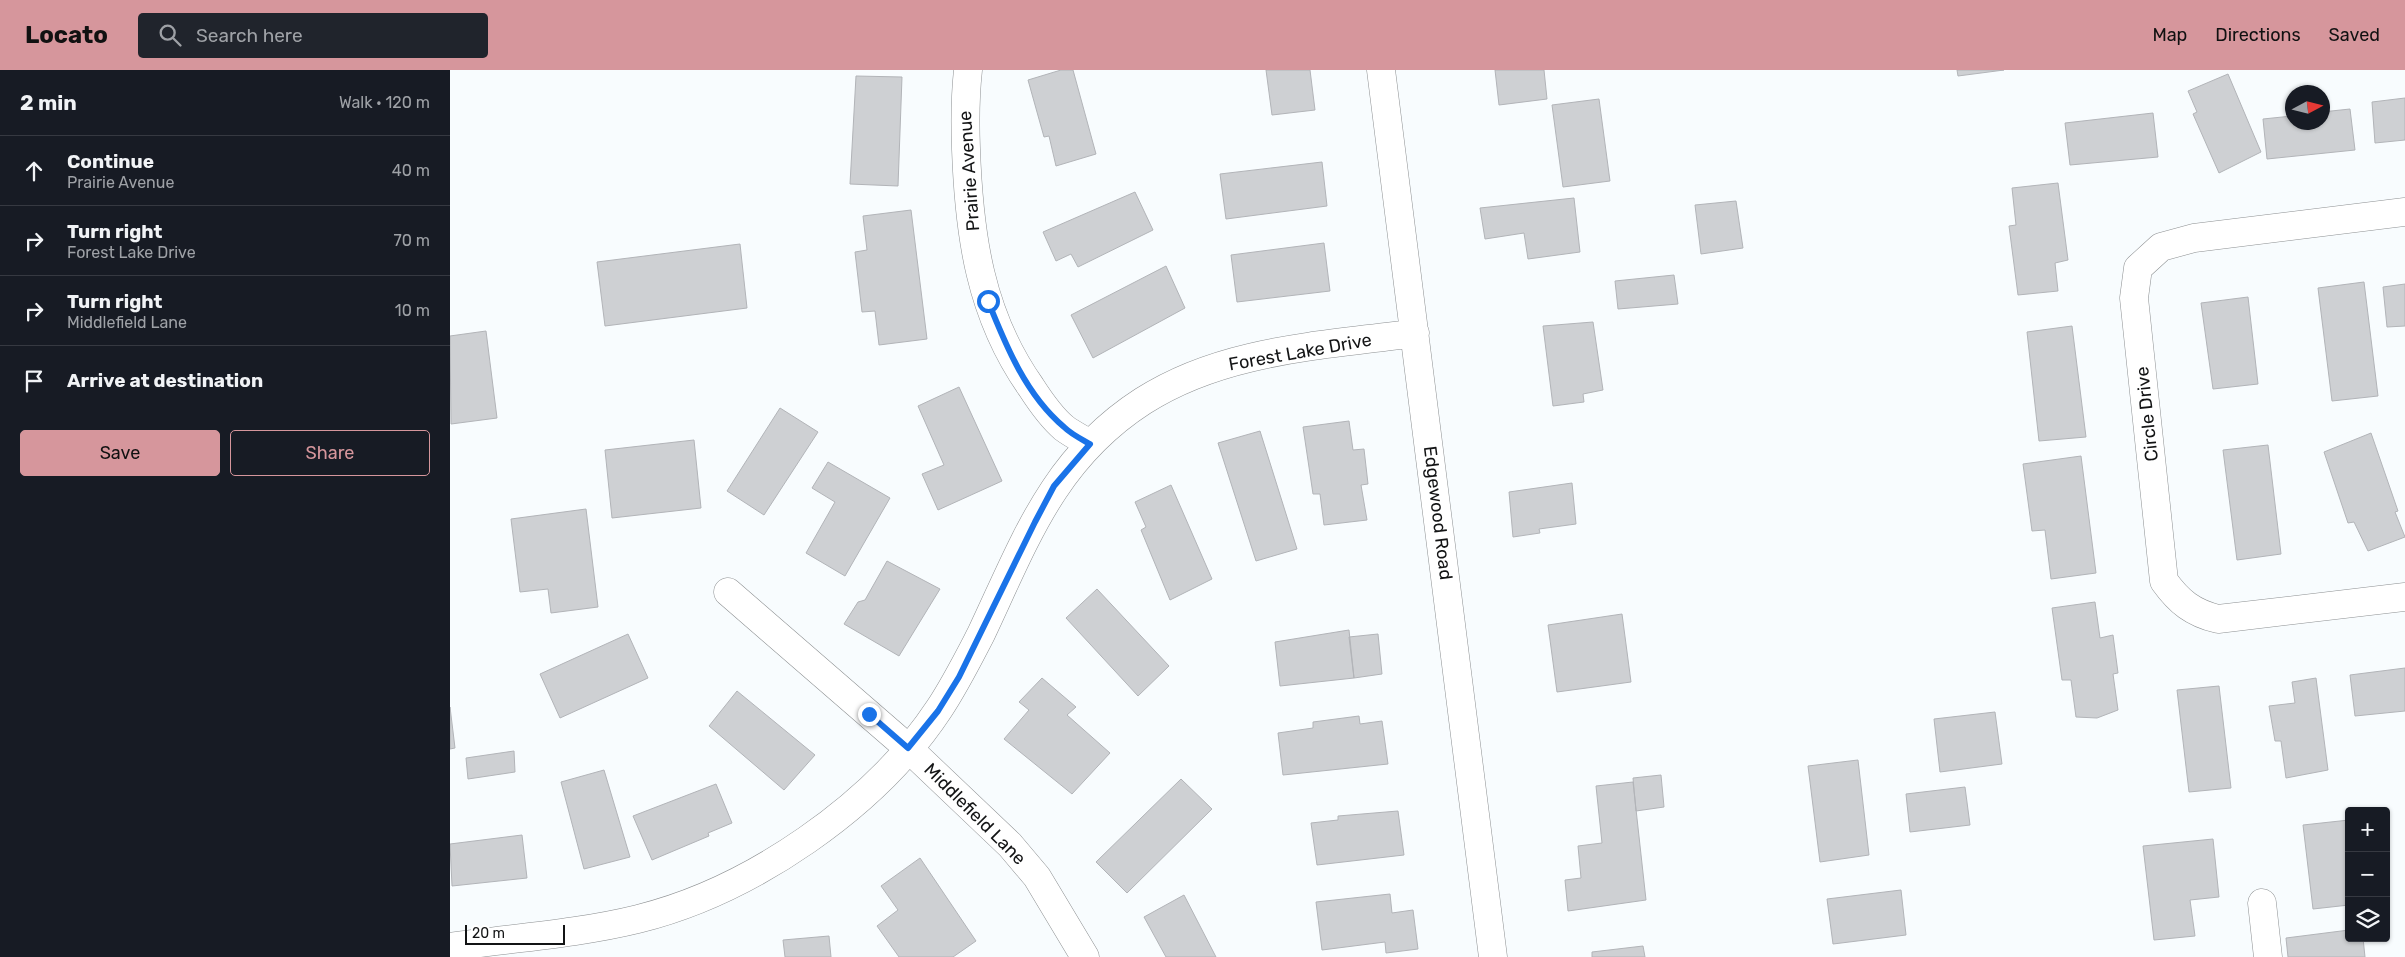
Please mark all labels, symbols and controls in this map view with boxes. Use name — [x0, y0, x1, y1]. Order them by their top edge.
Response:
search box — [138, 13, 488, 58]
text: Locato — [25, 21, 108, 49]
icon: search — [156, 21, 184, 49]
text: Search here — [196, 24, 303, 47]
text: Map — [2152, 24, 2187, 46]
text: Directions — [2215, 24, 2301, 46]
text: Saved — [2329, 24, 2380, 46]
north arrow — [2285, 85, 2330, 130]
text: 2 min — [20, 90, 77, 115]
text: Walk · 120 m — [339, 93, 430, 112]
street label: Prairie Avenue — [954, 110, 984, 232]
text: Continue — [67, 150, 154, 173]
icon: ahead — [20, 157, 48, 185]
text: 40 m — [392, 161, 430, 180]
text: Prairie Avenue — [67, 173, 174, 192]
text: Turn right — [67, 220, 162, 243]
icon: right — [20, 227, 48, 255]
text: 70 m — [393, 231, 430, 250]
text: Forest Lake Drive — [67, 243, 196, 262]
text: Turn right — [67, 290, 162, 313]
route start — [977, 290, 1000, 313]
icon: right — [20, 297, 48, 325]
text: 10 m — [395, 301, 430, 320]
text: Middlefield Lane — [67, 313, 187, 332]
street label: Forest Lake Drive — [1227, 329, 1373, 375]
street label: Circle Drive — [2131, 366, 2163, 462]
icon: arrive — [20, 367, 48, 395]
text: Arrive at destination — [67, 369, 263, 392]
button: Save — [20, 430, 220, 476]
button: Share — [230, 430, 430, 476]
street label: Edgewood Road — [1419, 445, 1457, 581]
route end — [858, 703, 881, 726]
street label: Middlefield Lane — [920, 759, 1030, 869]
map controls — [2345, 807, 2390, 942]
button: + — [2345, 807, 2390, 852]
button: − — [2345, 852, 2390, 897]
button: layers — [2345, 897, 2390, 942]
scale bar — [465, 922, 565, 945]
text: 20 m — [472, 925, 505, 942]

